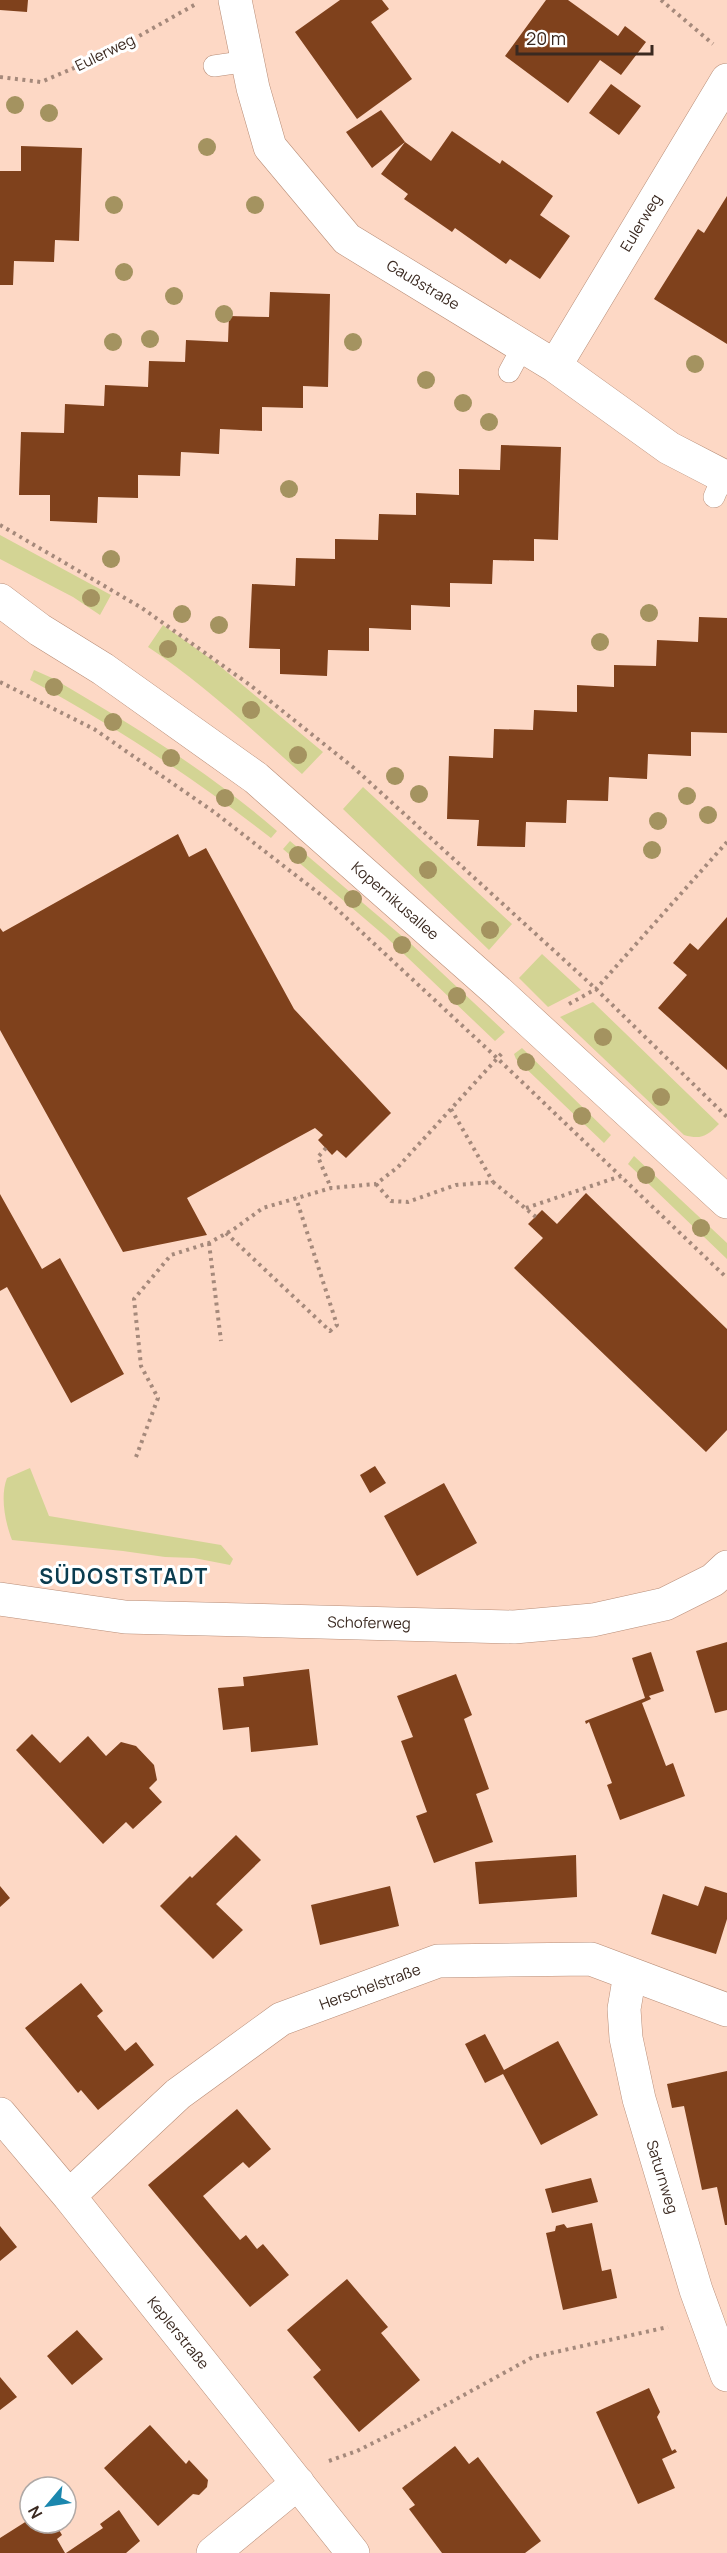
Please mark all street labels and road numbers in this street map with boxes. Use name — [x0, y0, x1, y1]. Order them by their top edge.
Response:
street label: Eulerweg — [71, 29, 138, 76]
street label: Eulerweg — [615, 190, 666, 256]
street label: Gaußstraße — [383, 254, 464, 315]
street label: Kopernikusallee — [347, 857, 444, 945]
street label: Schoferweg — [327, 1611, 411, 1634]
street label: Herschelstraße — [316, 1958, 424, 2015]
street label: Saturnweg — [641, 2138, 684, 2216]
street label: Keplerstraße — [142, 2292, 214, 2374]

